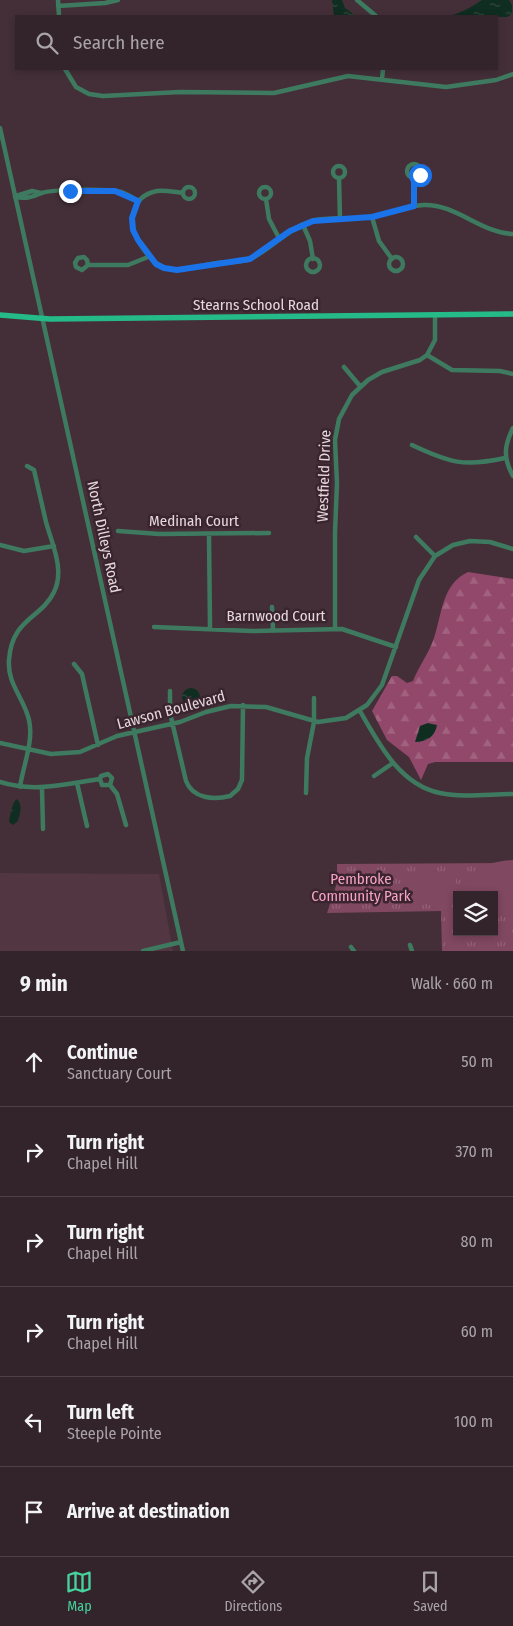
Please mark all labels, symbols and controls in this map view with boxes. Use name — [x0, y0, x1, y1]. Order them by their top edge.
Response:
search box — [15, 15, 498, 70]
icon: search — [33, 29, 61, 57]
text: Search here — [73, 31, 165, 54]
route start — [409, 164, 432, 187]
route end — [59, 180, 82, 203]
street label: Stearns School Road — [193, 296, 319, 314]
street label: Westfield Drive — [313, 430, 335, 522]
street label: North Dilleys Road — [83, 479, 125, 595]
street label: Medinah Court — [149, 512, 239, 530]
street label: Barnwood Court — [226, 607, 326, 625]
street label: Lawson Boulevard — [115, 687, 227, 733]
park label: Pembroke Community Park — [311, 870, 411, 905]
map controls — [453, 891, 498, 936]
button: layers — [453, 891, 498, 936]
text: 9 min — [20, 971, 68, 997]
text: Walk · 660 m — [411, 974, 493, 993]
text: Continue — [67, 1041, 138, 1064]
icon: ahead — [20, 1048, 48, 1076]
text: 50 m — [461, 1052, 493, 1071]
text: Sanctuary Court — [67, 1064, 171, 1083]
text: Turn right — [67, 1131, 144, 1154]
icon: right — [20, 1138, 48, 1166]
text: 370 m — [455, 1142, 493, 1161]
text: Chapel Hill — [67, 1154, 138, 1173]
text: Turn right — [67, 1221, 144, 1244]
icon: right — [20, 1228, 48, 1256]
text: 80 m — [461, 1232, 493, 1251]
text: Chapel Hill — [67, 1244, 138, 1263]
text: Turn right — [67, 1311, 144, 1334]
icon: right — [20, 1318, 48, 1346]
text: 60 m — [461, 1322, 493, 1341]
text: Chapel Hill — [67, 1334, 138, 1353]
text: Turn left — [67, 1401, 134, 1424]
icon: left — [20, 1408, 48, 1436]
text: 100 m — [454, 1412, 493, 1431]
text: Steeple Pointe — [67, 1424, 162, 1443]
icon: arrive — [20, 1498, 48, 1526]
text: Arrive at destination — [67, 1500, 230, 1523]
tab: Map — [65, 1568, 93, 1615]
tab: Directions — [224, 1568, 282, 1615]
tab: Saved — [413, 1568, 448, 1615]

